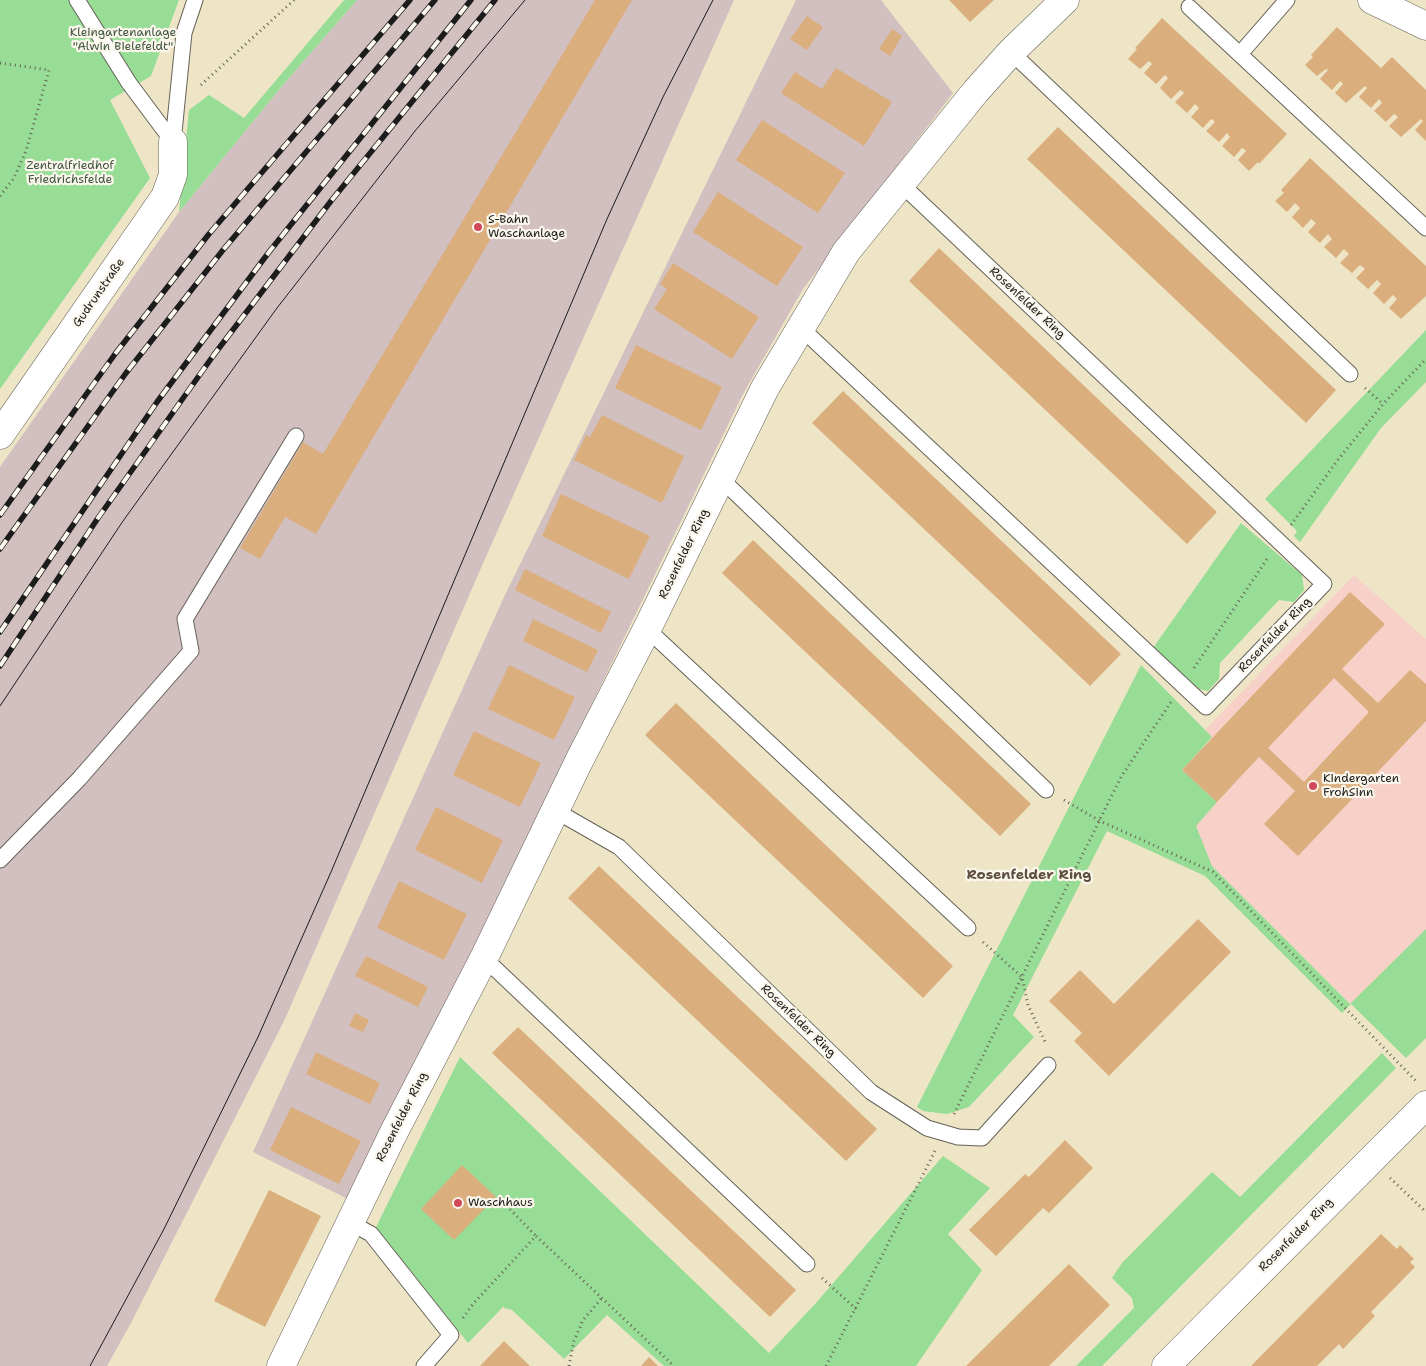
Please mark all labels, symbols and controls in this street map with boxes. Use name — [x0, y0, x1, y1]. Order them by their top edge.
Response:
park label: Kleingartenanlage "Alwin Bielefeldt" — [70, 26, 176, 54]
park label: Zentralfriedhof Friedrichsfelde — [26, 159, 114, 187]
place label: S-Bahn Waschanlage — [488, 213, 565, 241]
marker: S-Bahn Waschanlage — [472, 221, 484, 233]
street label: Gudrunstraße — [70, 256, 128, 330]
street label: Rosenfelder Ring — [986, 264, 1068, 342]
street label: Rosenfelder Ring — [656, 506, 712, 602]
street label: Rosenfelder Ring — [1236, 595, 1314, 675]
place label: Kindergarten FrohSinn — [1323, 772, 1399, 800]
marker: Kindergarten FrohSinn — [1307, 780, 1319, 792]
district label: Rosenfelder Ring — [967, 867, 1091, 883]
street label: Rosenfelder Ring — [758, 982, 838, 1060]
street label: Rosenfelder Ring — [373, 1070, 431, 1164]
street label: Rosenfelder Ring — [1256, 1195, 1336, 1275]
place label: Waschhaus — [468, 1196, 533, 1210]
marker: Waschhaus — [452, 1197, 464, 1209]

